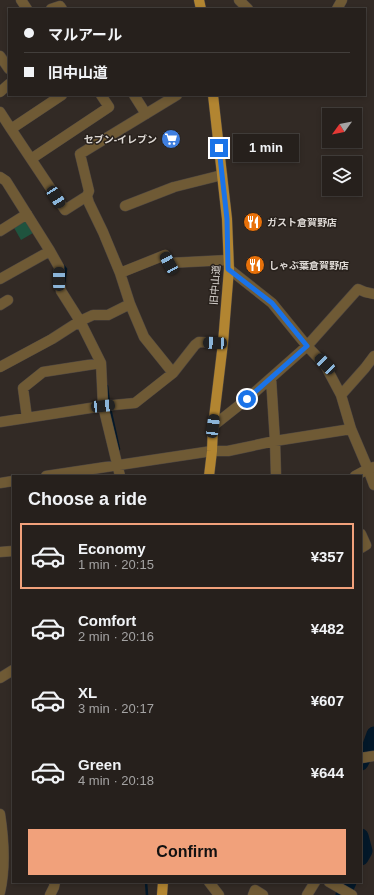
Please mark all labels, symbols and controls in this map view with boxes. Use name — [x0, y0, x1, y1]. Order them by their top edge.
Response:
text: マルアール — [48, 26, 122, 43]
text: 旧中山道 — [48, 64, 108, 81]
north arrow — [322, 108, 362, 148]
map controls — [322, 108, 362, 196]
supermarket icon: セブン-イレブン — [160, 128, 182, 150]
place label: セブン-イレブン — [84, 134, 157, 145]
callout: 1 min — [233, 134, 299, 162]
route end — [210, 139, 228, 157]
text: 1 min — [249, 140, 283, 155]
button: layers — [322, 156, 362, 196]
car — [44, 184, 68, 210]
restaurant icon: ガスト倉賀野店 — [242, 211, 264, 233]
place label: ガスト倉賀野店 — [267, 217, 337, 228]
car — [158, 250, 180, 276]
restaurant icon: しゃぶ葉倉賀野店 — [244, 254, 266, 276]
place label: しゃぶ葉倉賀野店 — [269, 260, 349, 271]
street label: 旧中山道 — [208, 265, 222, 305]
car — [53, 267, 65, 291]
car — [203, 336, 227, 350]
car — [312, 351, 338, 377]
route start — [238, 390, 256, 408]
car — [91, 399, 115, 413]
car — [206, 413, 220, 439]
text: Choose a ride — [28, 489, 147, 509]
icon: car — [30, 538, 66, 574]
text: Economy — [78, 540, 146, 557]
text: ¥357 — [311, 548, 344, 565]
text: 1 min · 20:15 — [78, 557, 154, 572]
icon: car — [30, 610, 66, 646]
text: Comfort — [78, 612, 136, 629]
text: ¥482 — [311, 620, 344, 637]
text: 2 min · 20:16 — [78, 629, 154, 644]
icon: car — [30, 682, 66, 718]
text: XL — [78, 684, 97, 701]
text: ¥607 — [311, 692, 344, 709]
text: 3 min · 20:17 — [78, 701, 154, 716]
icon: car — [30, 754, 66, 790]
text: Green — [78, 756, 121, 773]
text: ¥644 — [311, 764, 344, 781]
text: 4 min · 20:18 — [78, 773, 154, 788]
button: Confirm — [28, 829, 346, 875]

